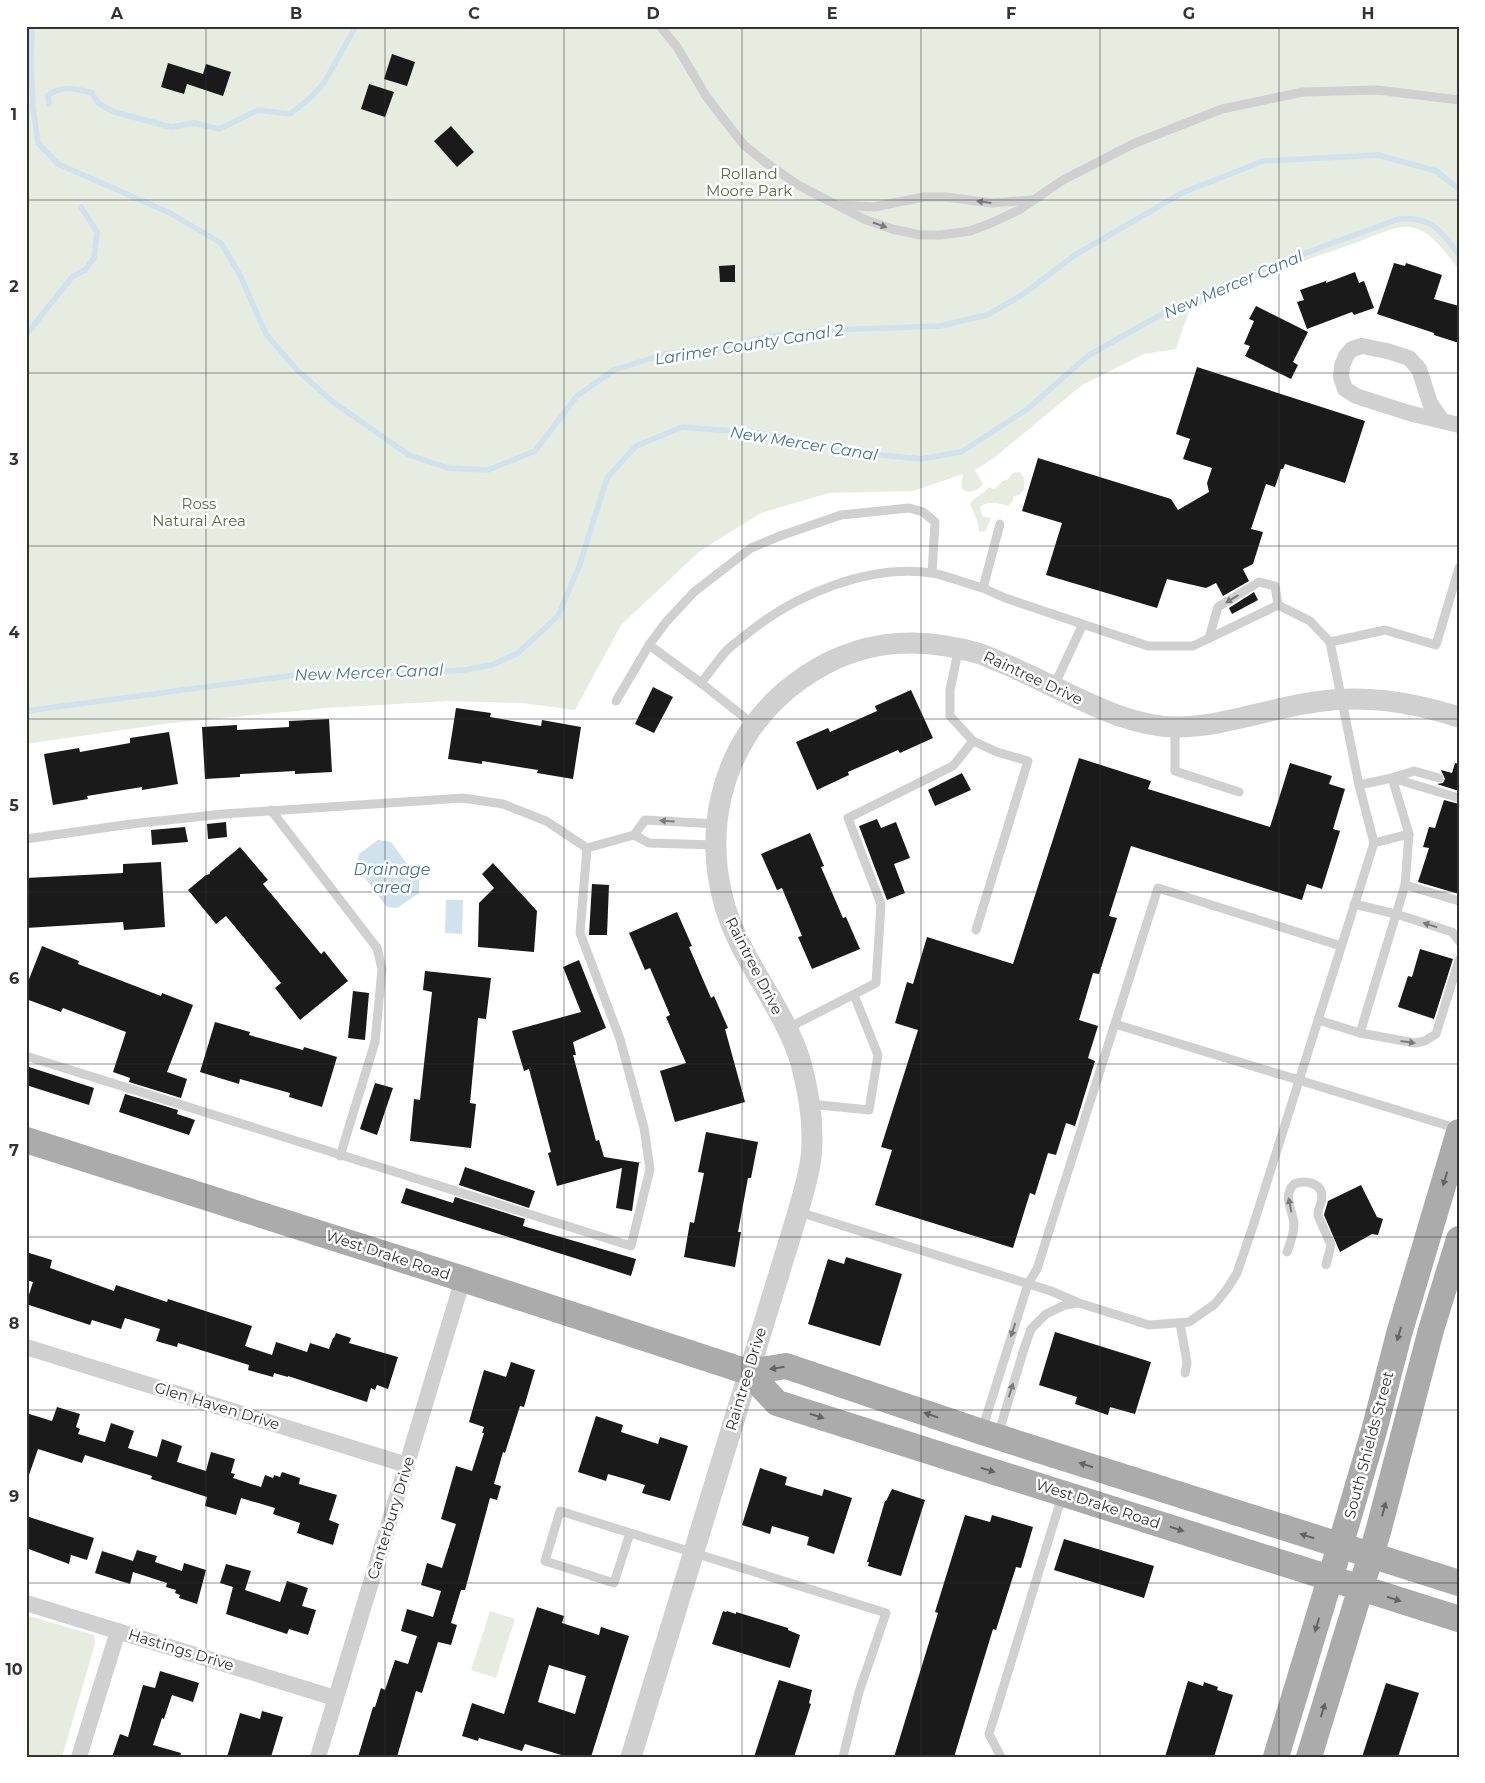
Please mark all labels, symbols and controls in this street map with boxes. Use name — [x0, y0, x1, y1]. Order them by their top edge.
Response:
text: A — [110, 4, 124, 23]
text: B — [290, 4, 302, 23]
text: C — [468, 4, 480, 23]
text: D — [646, 4, 660, 23]
text: E — [827, 4, 837, 23]
text: F — [1006, 4, 1016, 23]
text: G — [1183, 4, 1195, 23]
text: H — [1362, 4, 1374, 23]
text: 1 — [11, 105, 17, 124]
park label: Rolland Moore Park — [706, 164, 792, 200]
one-way arrow — [976, 198, 992, 206]
one-way arrow — [872, 222, 887, 229]
water label: New Mercer Canal — [1161, 246, 1306, 322]
text: 2 — [9, 277, 19, 296]
water label: Larimer County Canal 2 — [653, 320, 845, 369]
water label: New Mercer Canal — [729, 422, 880, 465]
text: 3 — [8, 450, 19, 469]
park label: Ross Natural Area — [152, 494, 246, 530]
one-way arrow — [1225, 594, 1238, 603]
text: 4 — [8, 623, 20, 642]
street label: Raintree Drive — [981, 646, 1086, 709]
water label: New Mercer Canal — [294, 660, 445, 685]
text: 5 — [9, 796, 19, 815]
one-way arrow — [659, 817, 675, 825]
water label: Drainage area — [354, 860, 430, 897]
street label: Raintree Drive — [722, 914, 787, 1018]
one-way arrow — [1422, 920, 1437, 928]
text: 6 — [9, 969, 19, 988]
one-way arrow — [1400, 1038, 1416, 1046]
text: 7 — [9, 1141, 19, 1160]
one-way arrow — [1440, 1171, 1448, 1186]
one-way arrow — [1286, 1197, 1294, 1213]
street label: West Drake Road — [324, 1225, 453, 1284]
text: 8 — [9, 1314, 19, 1333]
one-way arrow — [1009, 1323, 1017, 1338]
street label: Raintree Drive — [721, 1325, 770, 1433]
one-way arrow — [1395, 1327, 1403, 1342]
one-way arrow — [769, 1364, 785, 1372]
street label: South Shields Street — [1340, 1369, 1397, 1521]
street label: Glen Haven Drive — [152, 1377, 282, 1434]
one-way arrow — [1008, 1383, 1016, 1398]
one-way arrow — [924, 1411, 939, 1419]
one-way arrow — [809, 1412, 824, 1420]
street label: Canterbury Drive — [363, 1454, 418, 1582]
one-way arrow — [1079, 1460, 1094, 1468]
one-way arrow — [981, 1466, 996, 1474]
street label: West Drake Road — [1034, 1474, 1163, 1533]
text: 9 — [9, 1487, 19, 1506]
one-way arrow — [1380, 1502, 1388, 1517]
one-way arrow — [1169, 1526, 1184, 1533]
one-way arrow — [1300, 1532, 1315, 1539]
one-way arrow — [1387, 1595, 1402, 1603]
one-way arrow — [1312, 1617, 1320, 1632]
street label: Hastings Drive — [126, 1624, 236, 1675]
text: 10 — [5, 1660, 23, 1679]
one-way arrow — [1320, 1703, 1328, 1718]

